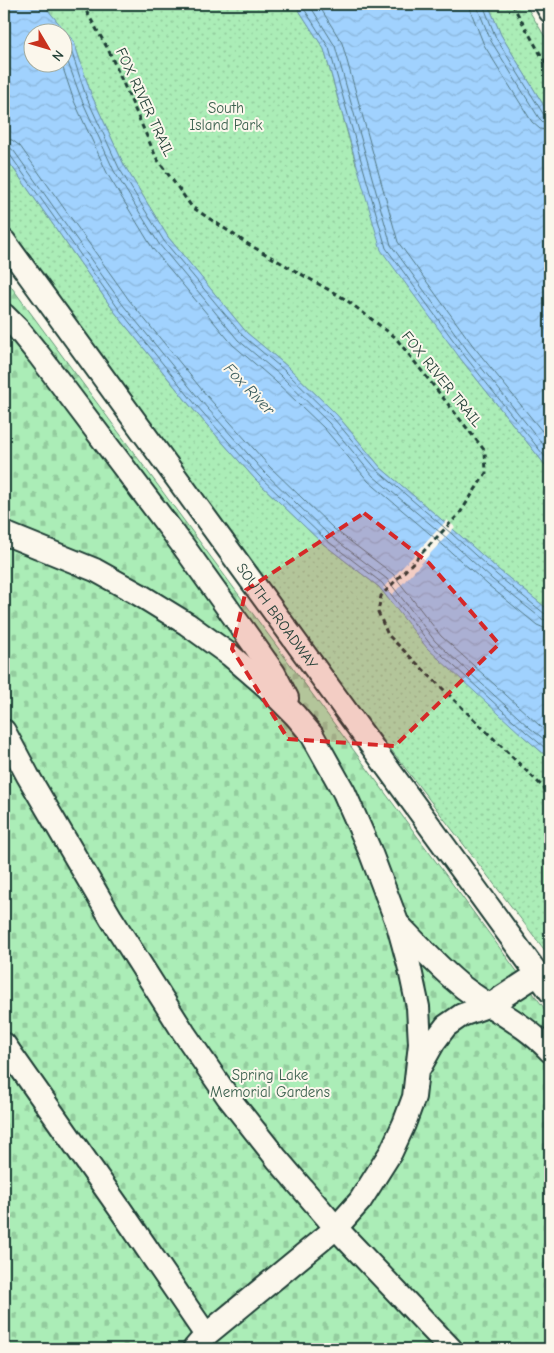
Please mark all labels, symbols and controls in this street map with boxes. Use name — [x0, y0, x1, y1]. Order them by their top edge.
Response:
north arrow — [22, 22, 72, 72]
street label: FOX RIVER TRAIL — [112, 45, 178, 160]
text: N — [48, 47, 67, 65]
park label: South Island Park — [189, 99, 263, 134]
street label: FOX RIVER TRAIL — [398, 328, 486, 431]
water label: Fox River — [220, 360, 278, 419]
street label: SOUTH BROADWAY — [233, 560, 322, 673]
park label: Spring Lake Memorial Gardens — [210, 1066, 330, 1101]

